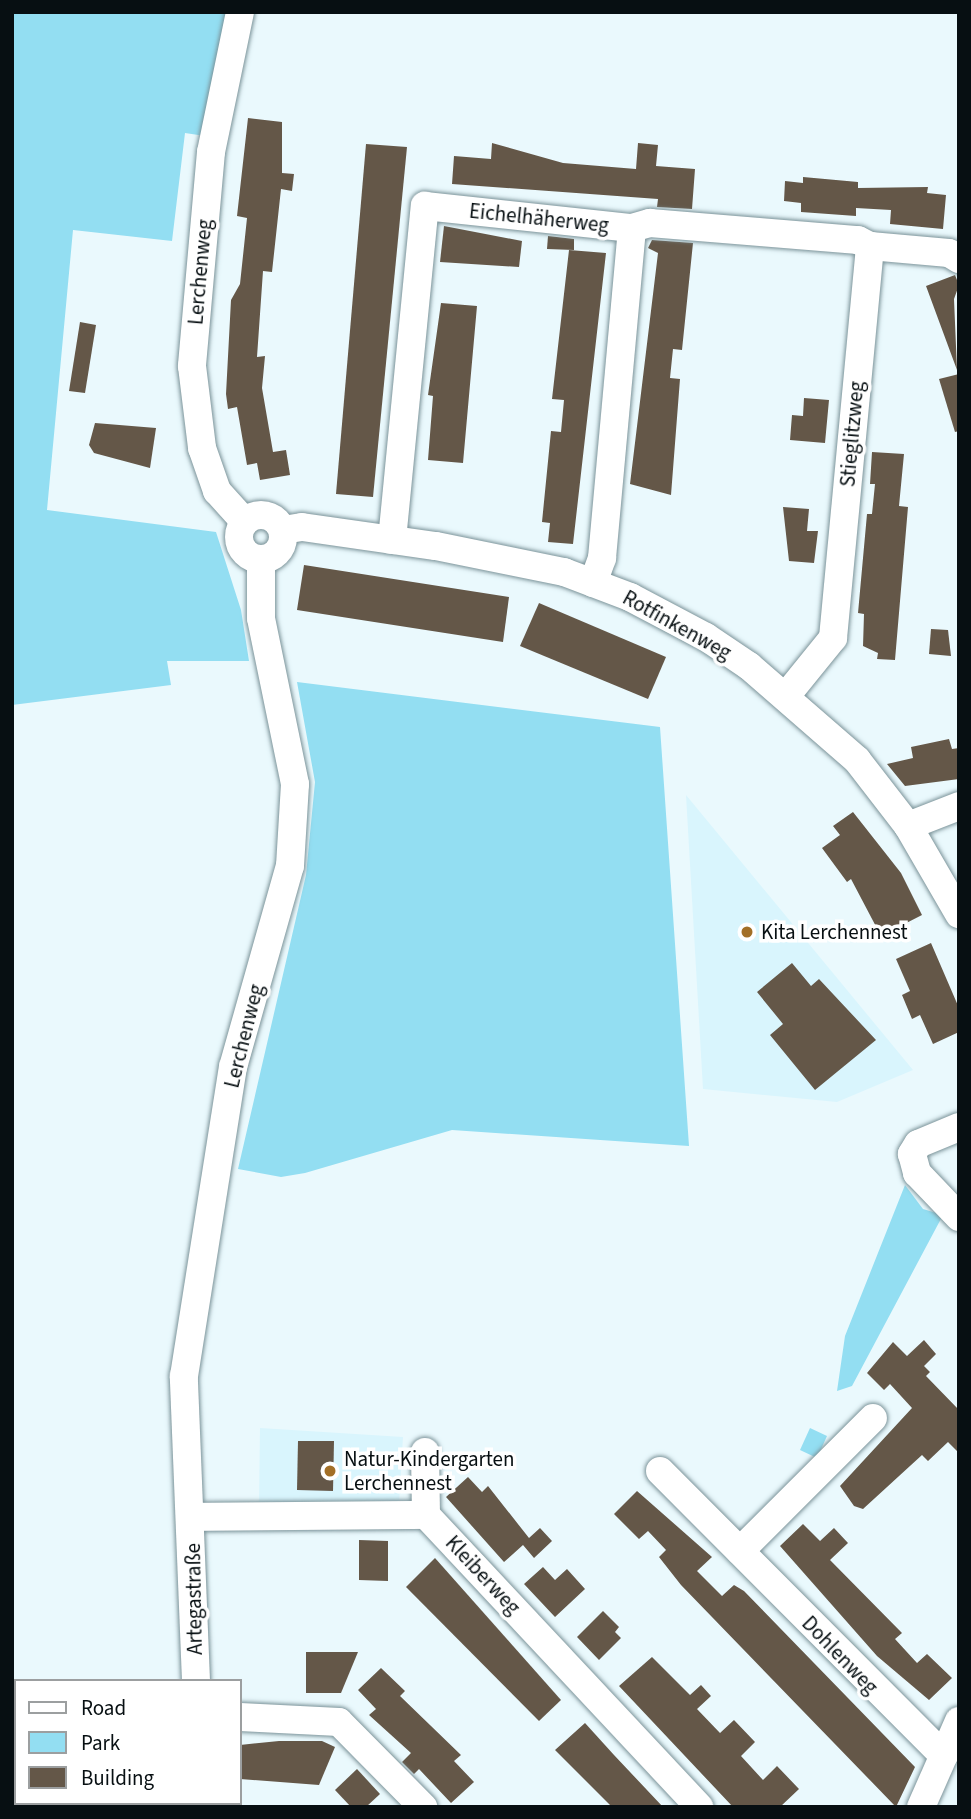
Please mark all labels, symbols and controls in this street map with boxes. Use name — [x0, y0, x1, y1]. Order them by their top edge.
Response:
street label: Eichelhäherweg — [468, 198, 610, 238]
street label: Lerchenweg — [183, 218, 217, 326]
street label: Stieglitzweg — [835, 380, 869, 488]
street label: Rotfinkenweg — [618, 585, 736, 665]
place label: Kita Lerchennest — [761, 919, 907, 945]
marker: Kita Lerchennest — [739, 924, 755, 940]
street label: Lerchenweg — [219, 981, 269, 1091]
place label: Natur-Kindergarten Lerchennest — [344, 1446, 515, 1496]
marker: Natur-Kindergarten Lerchennest — [322, 1463, 338, 1479]
street label: Kleiberweg — [440, 1530, 526, 1620]
street label: Artegastraße — [180, 1543, 208, 1655]
street label: Dohlenweg — [797, 1611, 883, 1699]
legend — [14, 1679, 242, 1805]
text: Road — [81, 1693, 126, 1723]
text: Park — [81, 1728, 120, 1758]
text: Building — [81, 1763, 154, 1793]

